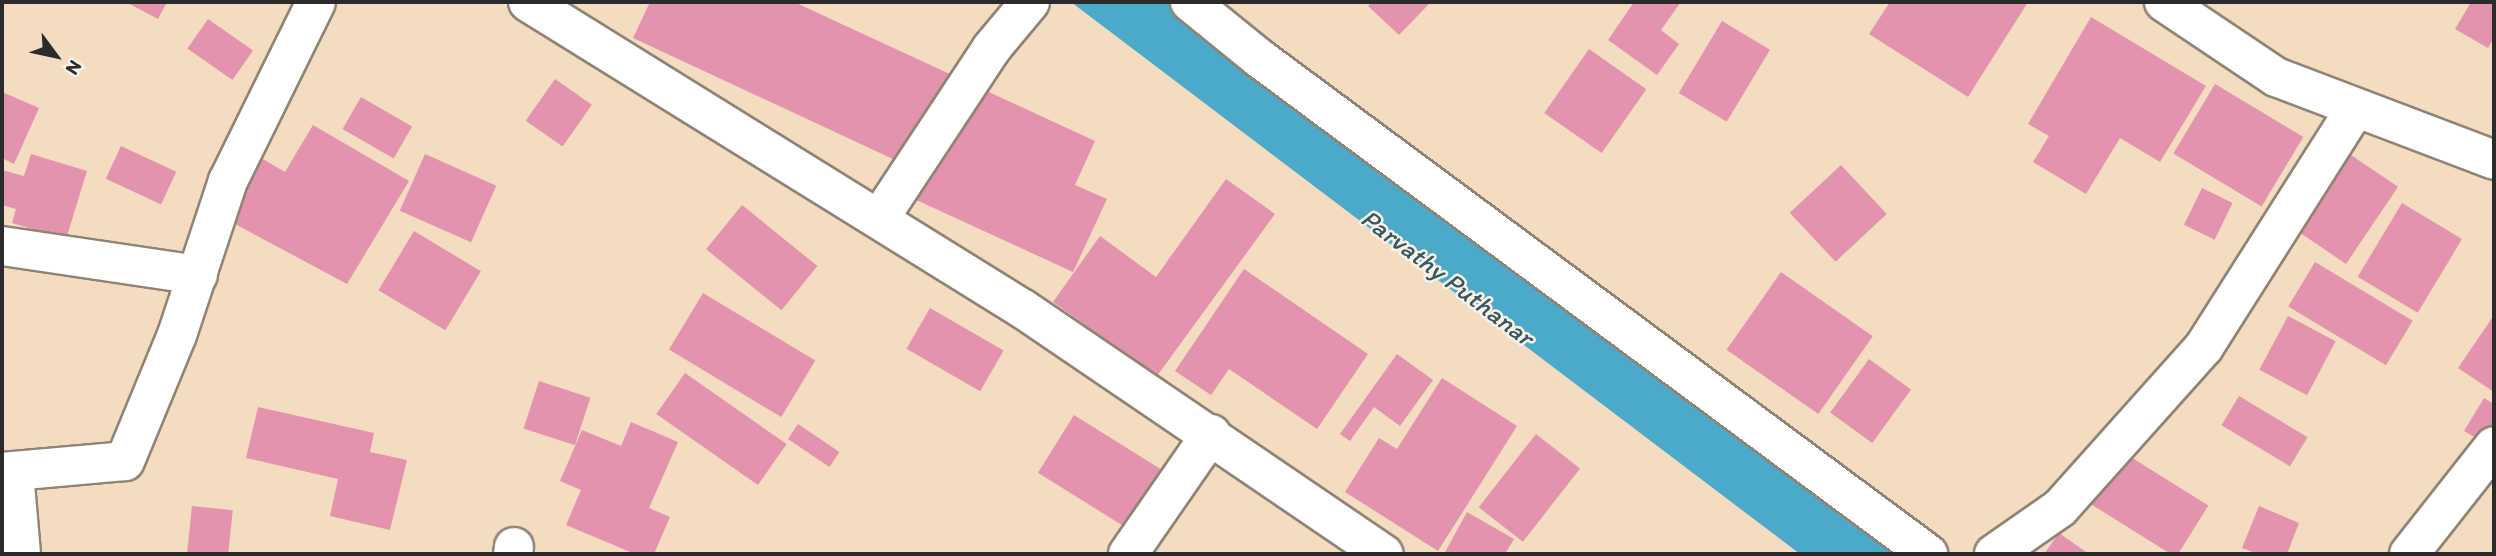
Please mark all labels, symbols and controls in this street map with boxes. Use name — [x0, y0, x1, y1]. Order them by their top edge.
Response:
north arrow — [21, 21, 91, 91]
text: N — [61, 56, 87, 79]
water label: Parvathy Puthanar — [1354, 203, 1540, 353]

